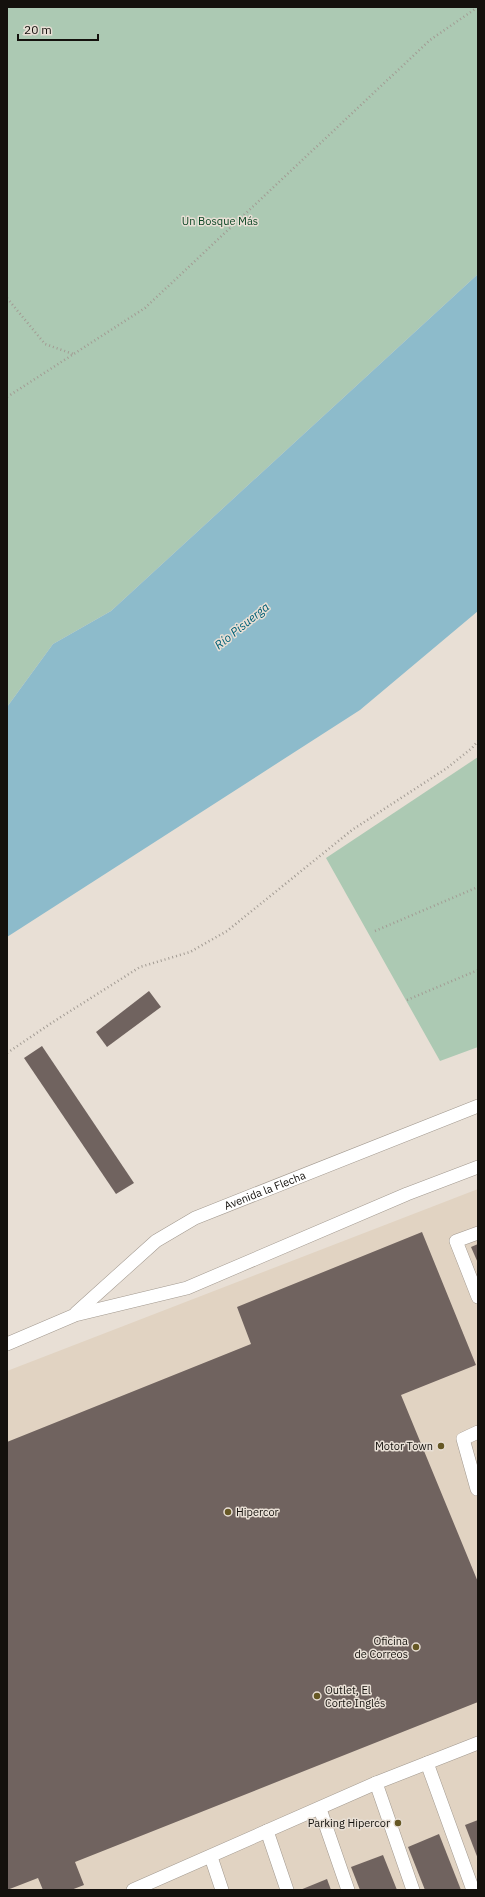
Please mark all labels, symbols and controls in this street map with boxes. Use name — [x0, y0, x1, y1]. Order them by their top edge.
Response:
scale bar — [18, 16, 98, 42]
text: 20 m — [24, 22, 52, 37]
park label: Un Bosque Más — [182, 214, 258, 228]
water label: Río Pisuerga — [211, 599, 272, 652]
street label: Avenida la Flecha — [222, 1168, 308, 1213]
place label: Motor Town — [375, 1439, 433, 1453]
marker: Motor Town — [436, 1441, 446, 1451]
place label: Hipercor — [236, 1505, 279, 1519]
marker: Hipercor — [223, 1507, 233, 1517]
place label: Oficina de Correos — [354, 1634, 408, 1661]
marker: Oficina de Correos — [411, 1642, 421, 1652]
place label: Outlet, El Corte Inglés — [325, 1683, 385, 1710]
marker: Outlet, El Corte Inglés — [312, 1691, 322, 1701]
place label: Parking Hipercor — [308, 1816, 390, 1830]
marker: Parking Hipercor — [393, 1818, 403, 1828]

